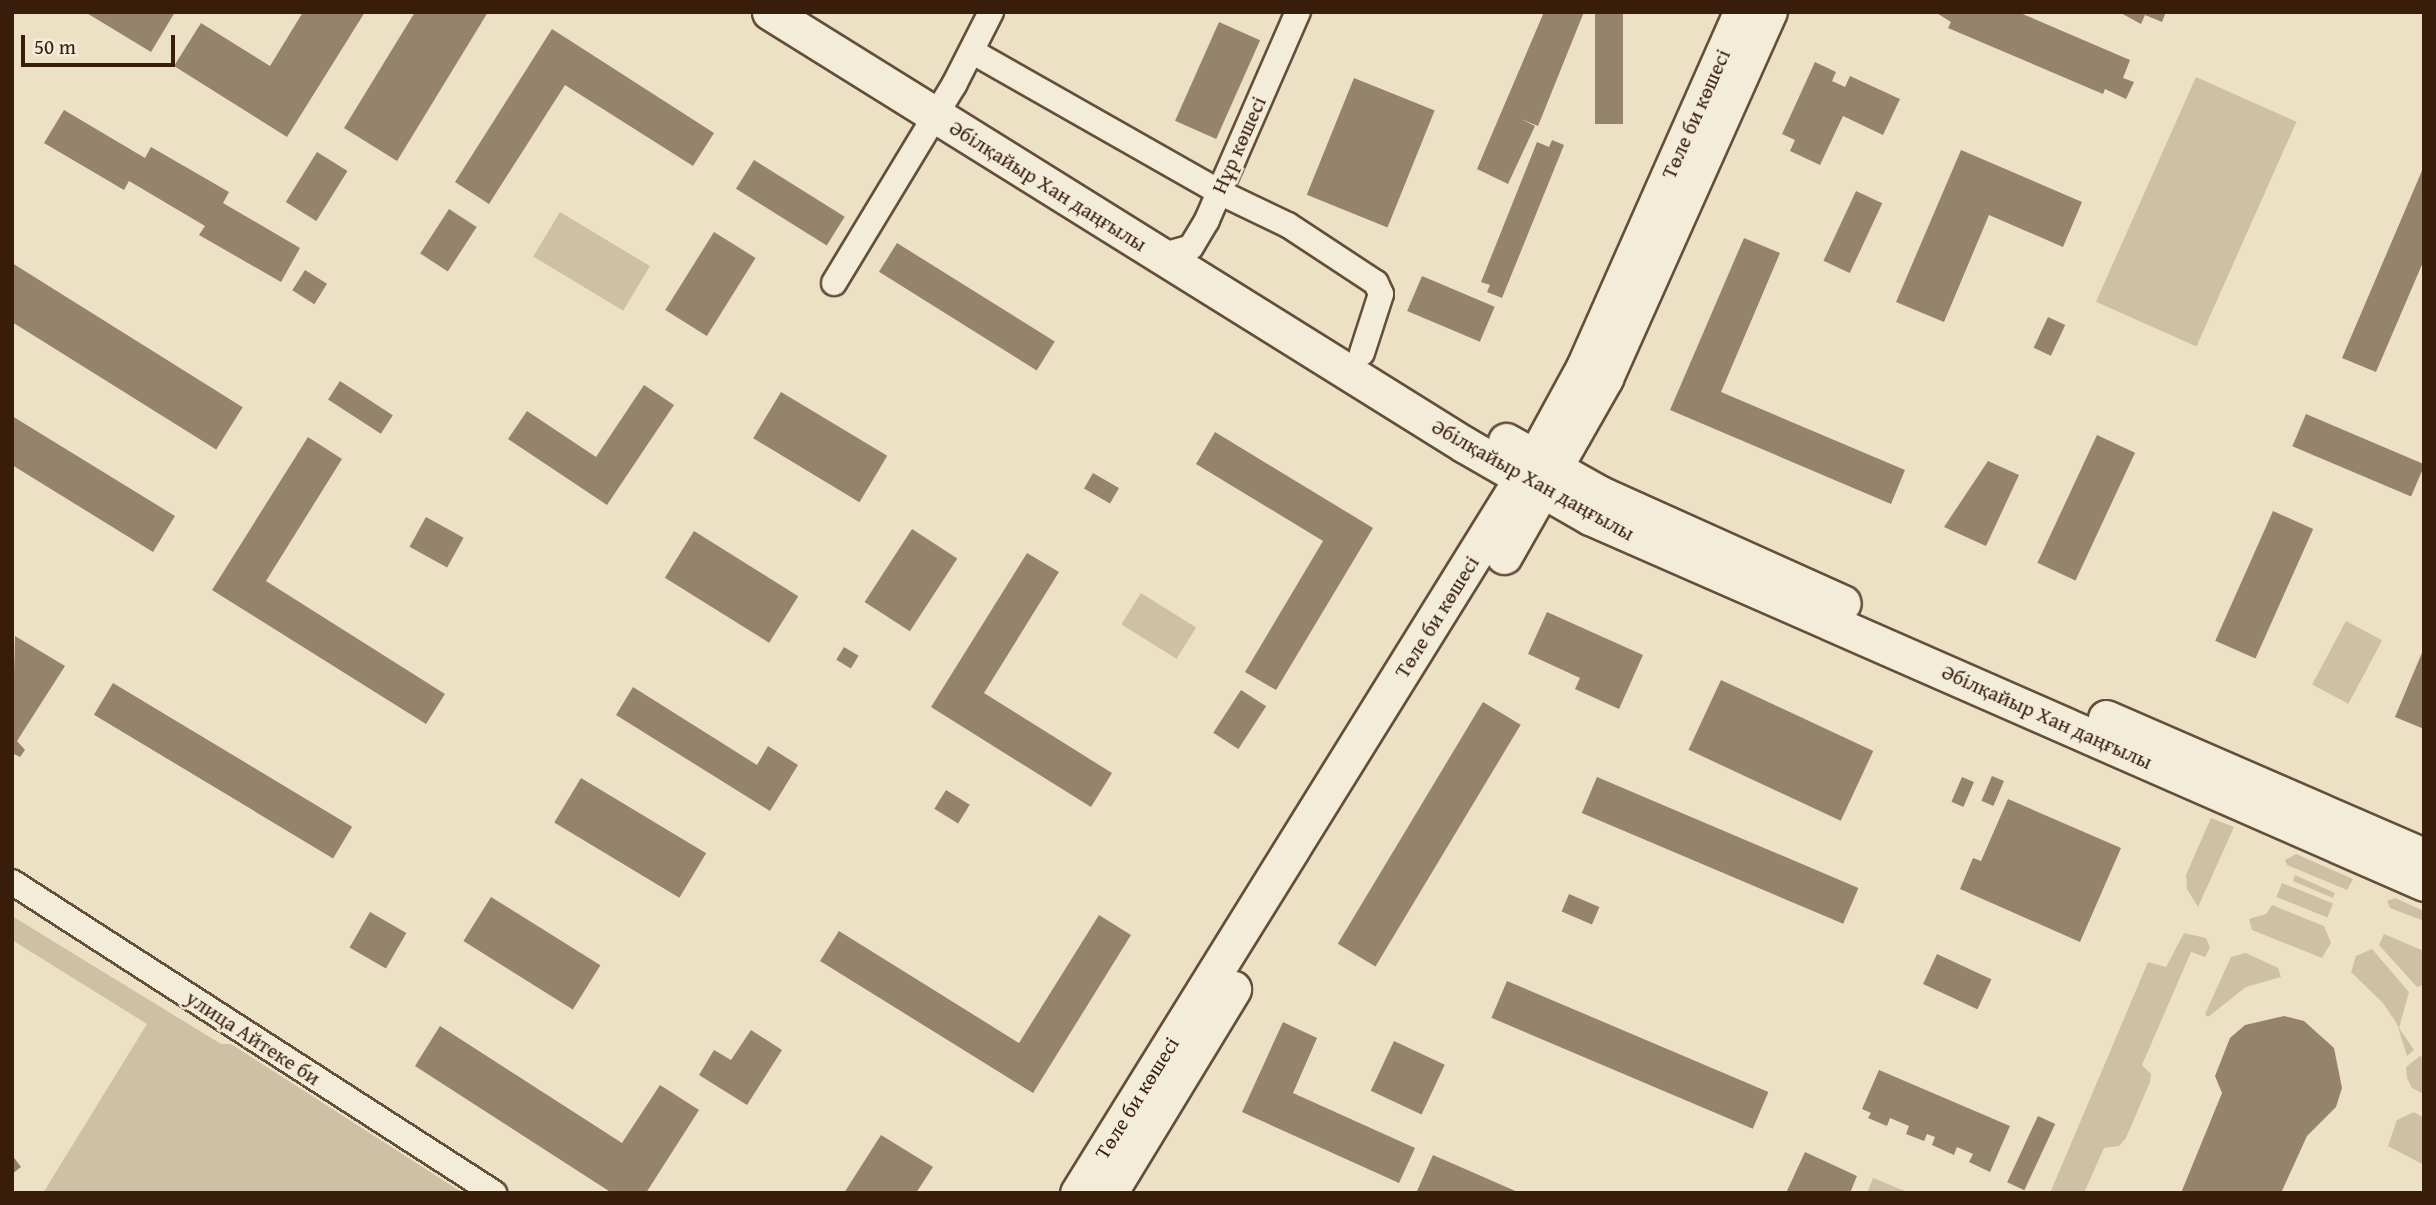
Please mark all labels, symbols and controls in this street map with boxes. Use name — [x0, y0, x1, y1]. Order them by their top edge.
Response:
scale bar — [24, 21, 178, 65]
text: 50 m — [34, 31, 76, 62]
street label: Төле би көшесі — [1656, 45, 1736, 183]
street label: Нұр көшесі — [1206, 93, 1272, 197]
street label: Әбілқайыр Хан даңғылы — [945, 115, 1151, 257]
street label: Әбілқайыр Хан даңғылы — [1427, 414, 1639, 546]
street label: Төле би көшесі — [1389, 551, 1485, 683]
street label: Әбілқайыр Хан даңғылы — [1938, 659, 2156, 775]
street label: улица Айтеке би — [181, 985, 325, 1091]
street label: Төле би көшесі — [1089, 1032, 1185, 1164]

